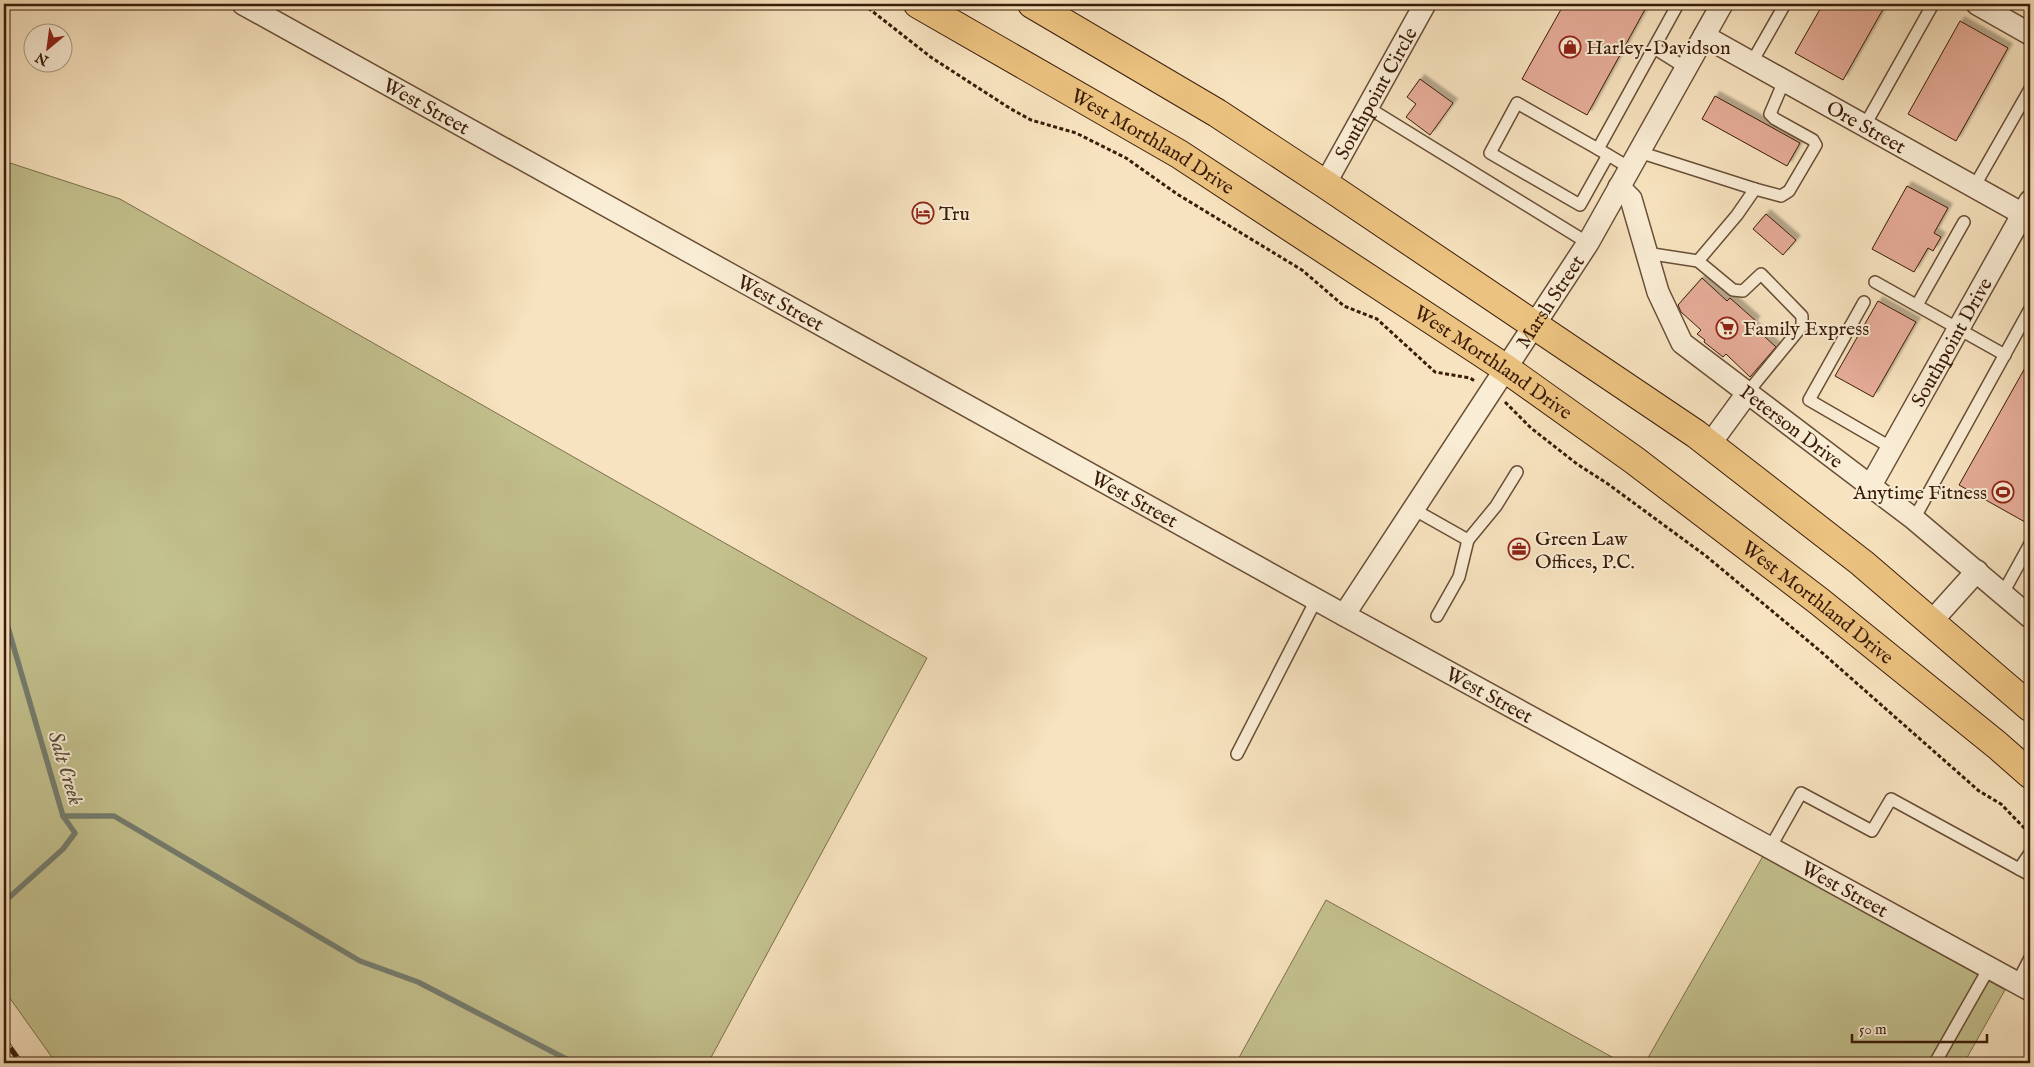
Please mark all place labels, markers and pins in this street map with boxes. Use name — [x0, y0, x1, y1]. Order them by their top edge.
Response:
shop icon: Harley-Davidson — [1558, 35, 1582, 59]
place label: Harley-Davidson — [1586, 36, 1731, 61]
hotel icon: Tru — [911, 201, 935, 225]
place label: Tru — [939, 202, 970, 227]
supermarket icon: Family Express — [1715, 316, 1739, 340]
place label: Family Express — [1743, 317, 1869, 342]
sports icon: Anytime Fitness — [1991, 480, 2015, 504]
place label: Anytime Fitness — [1852, 481, 1987, 506]
place label: Green Law Offices, P.C. — [1535, 527, 1635, 575]
office icon: Green Law Offices, P.C. — [1507, 537, 1531, 561]

